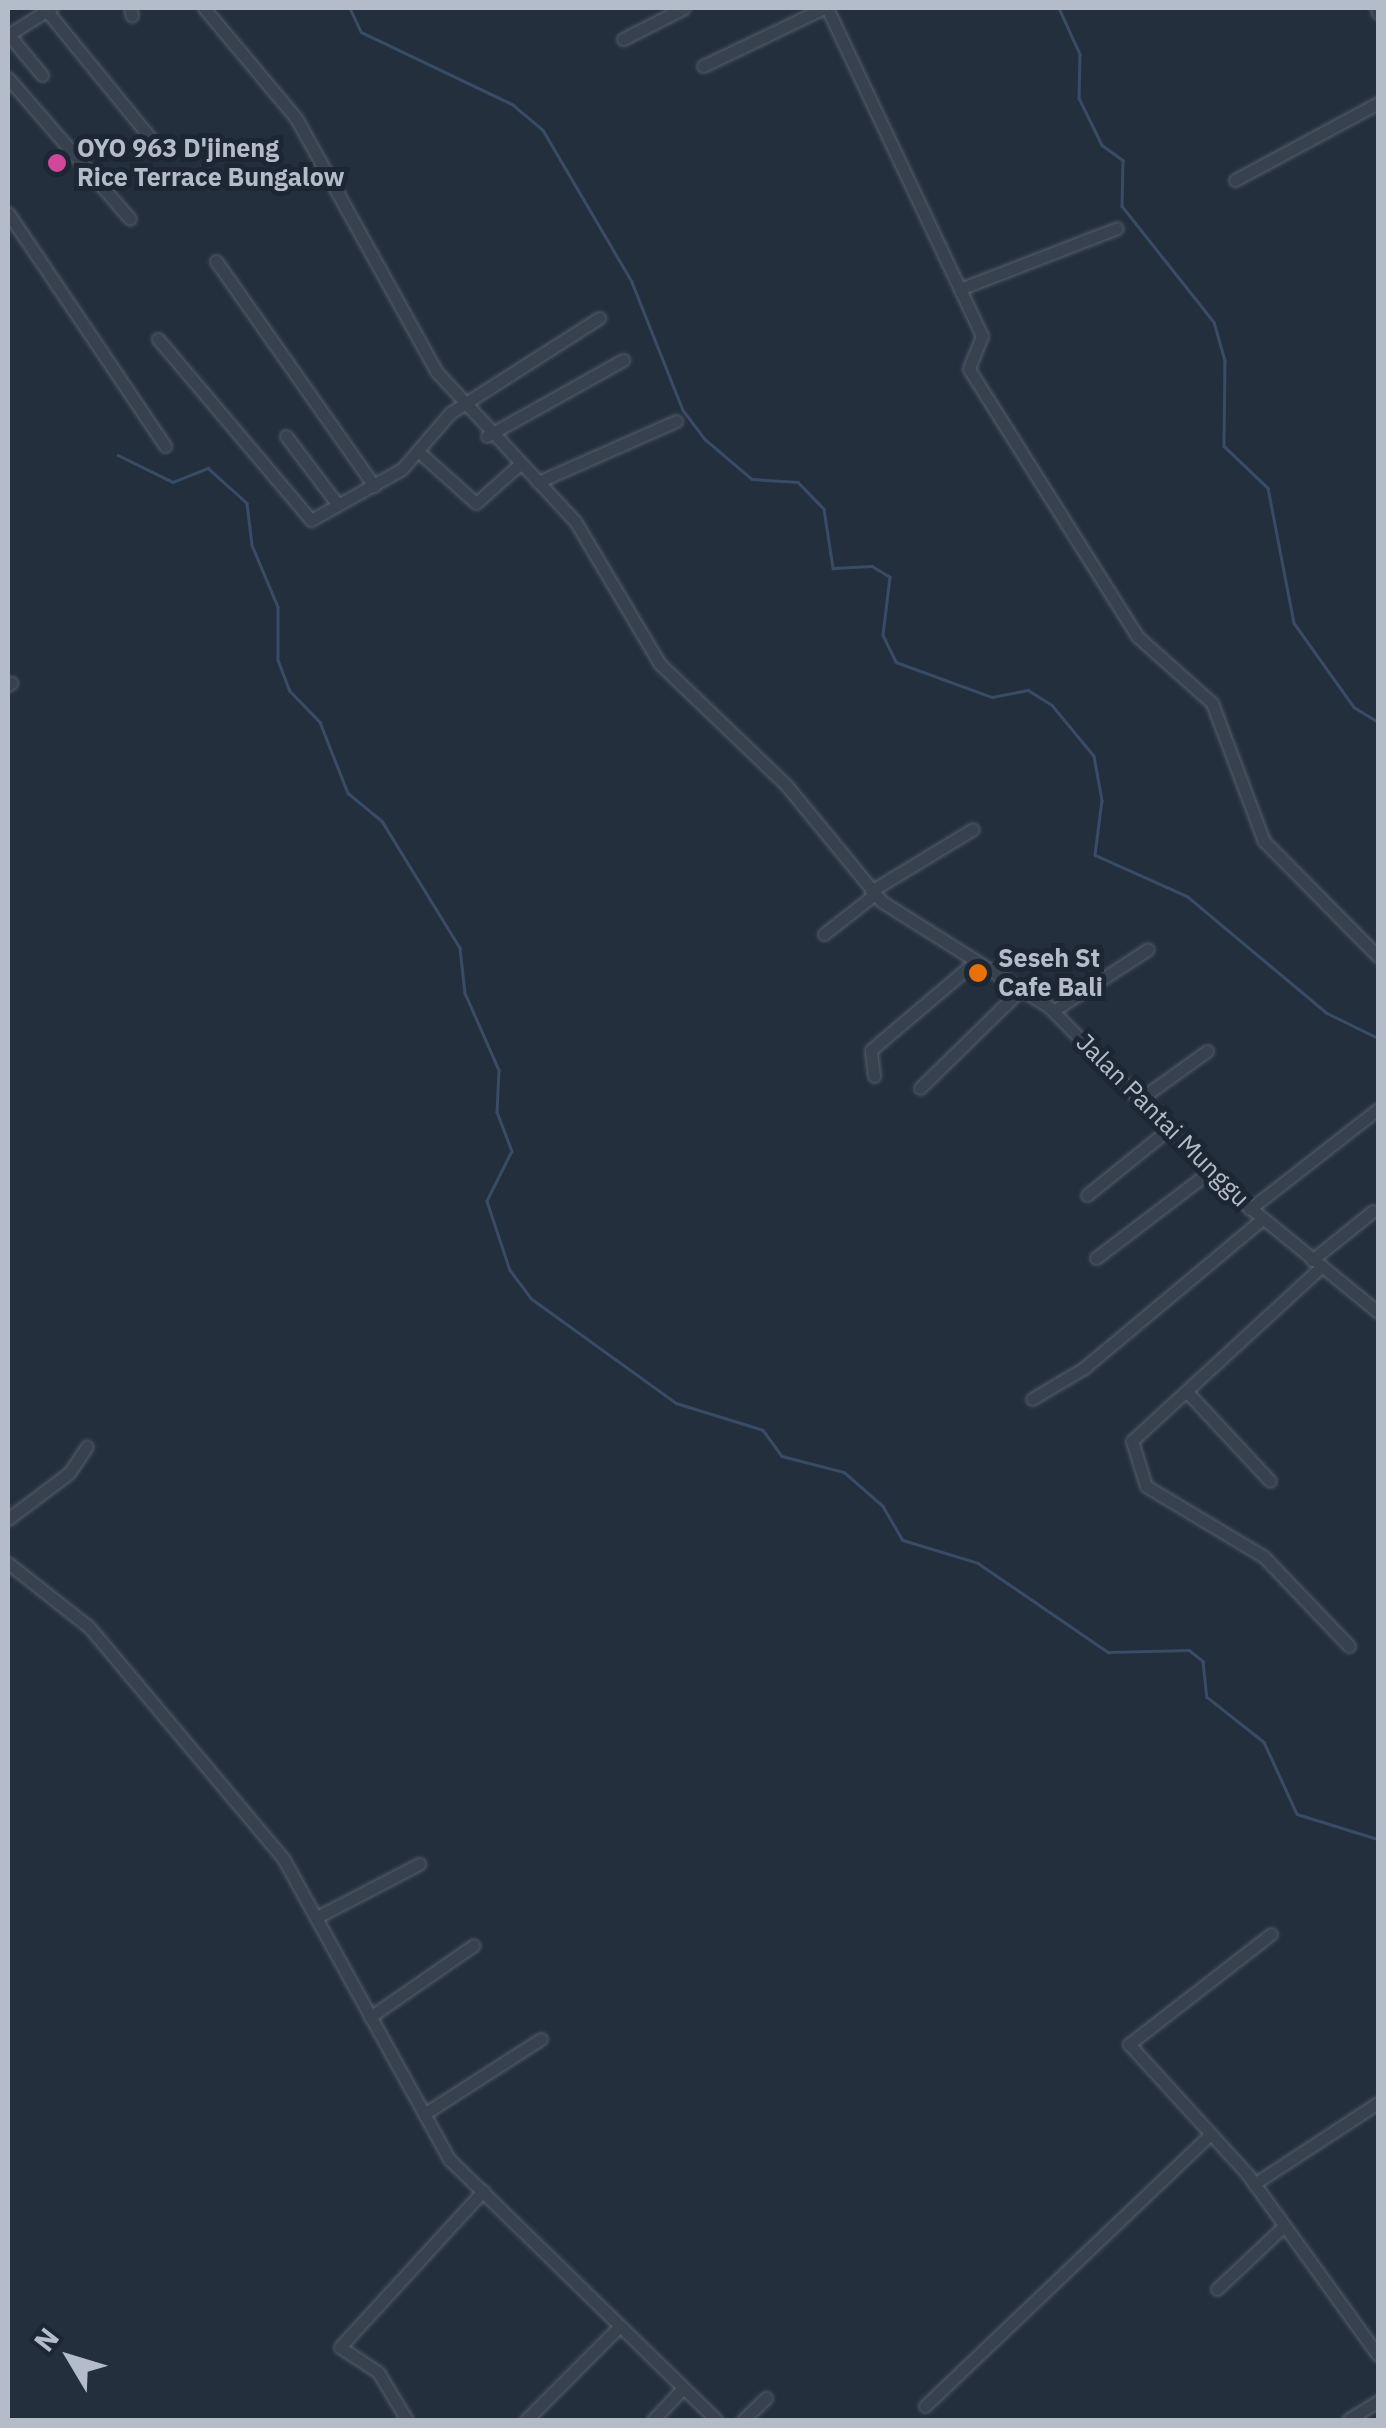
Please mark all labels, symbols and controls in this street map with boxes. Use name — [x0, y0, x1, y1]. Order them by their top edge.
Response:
place label: OYO 963 D'jineng Rice Terrace Bungalow — [77, 134, 344, 193]
marker: OYO 963 D'jineng Rice Terrace Bungalow — [46, 152, 68, 174]
place label: Seseh St Cafe Bali — [998, 944, 1103, 1003]
marker: Seseh St Cafe Bali — [967, 962, 989, 984]
street label: Jalan Pantai Munggu — [1070, 1027, 1256, 1213]
north arrow — [20, 2308, 120, 2408]
text: N — [25, 2320, 67, 2359]

